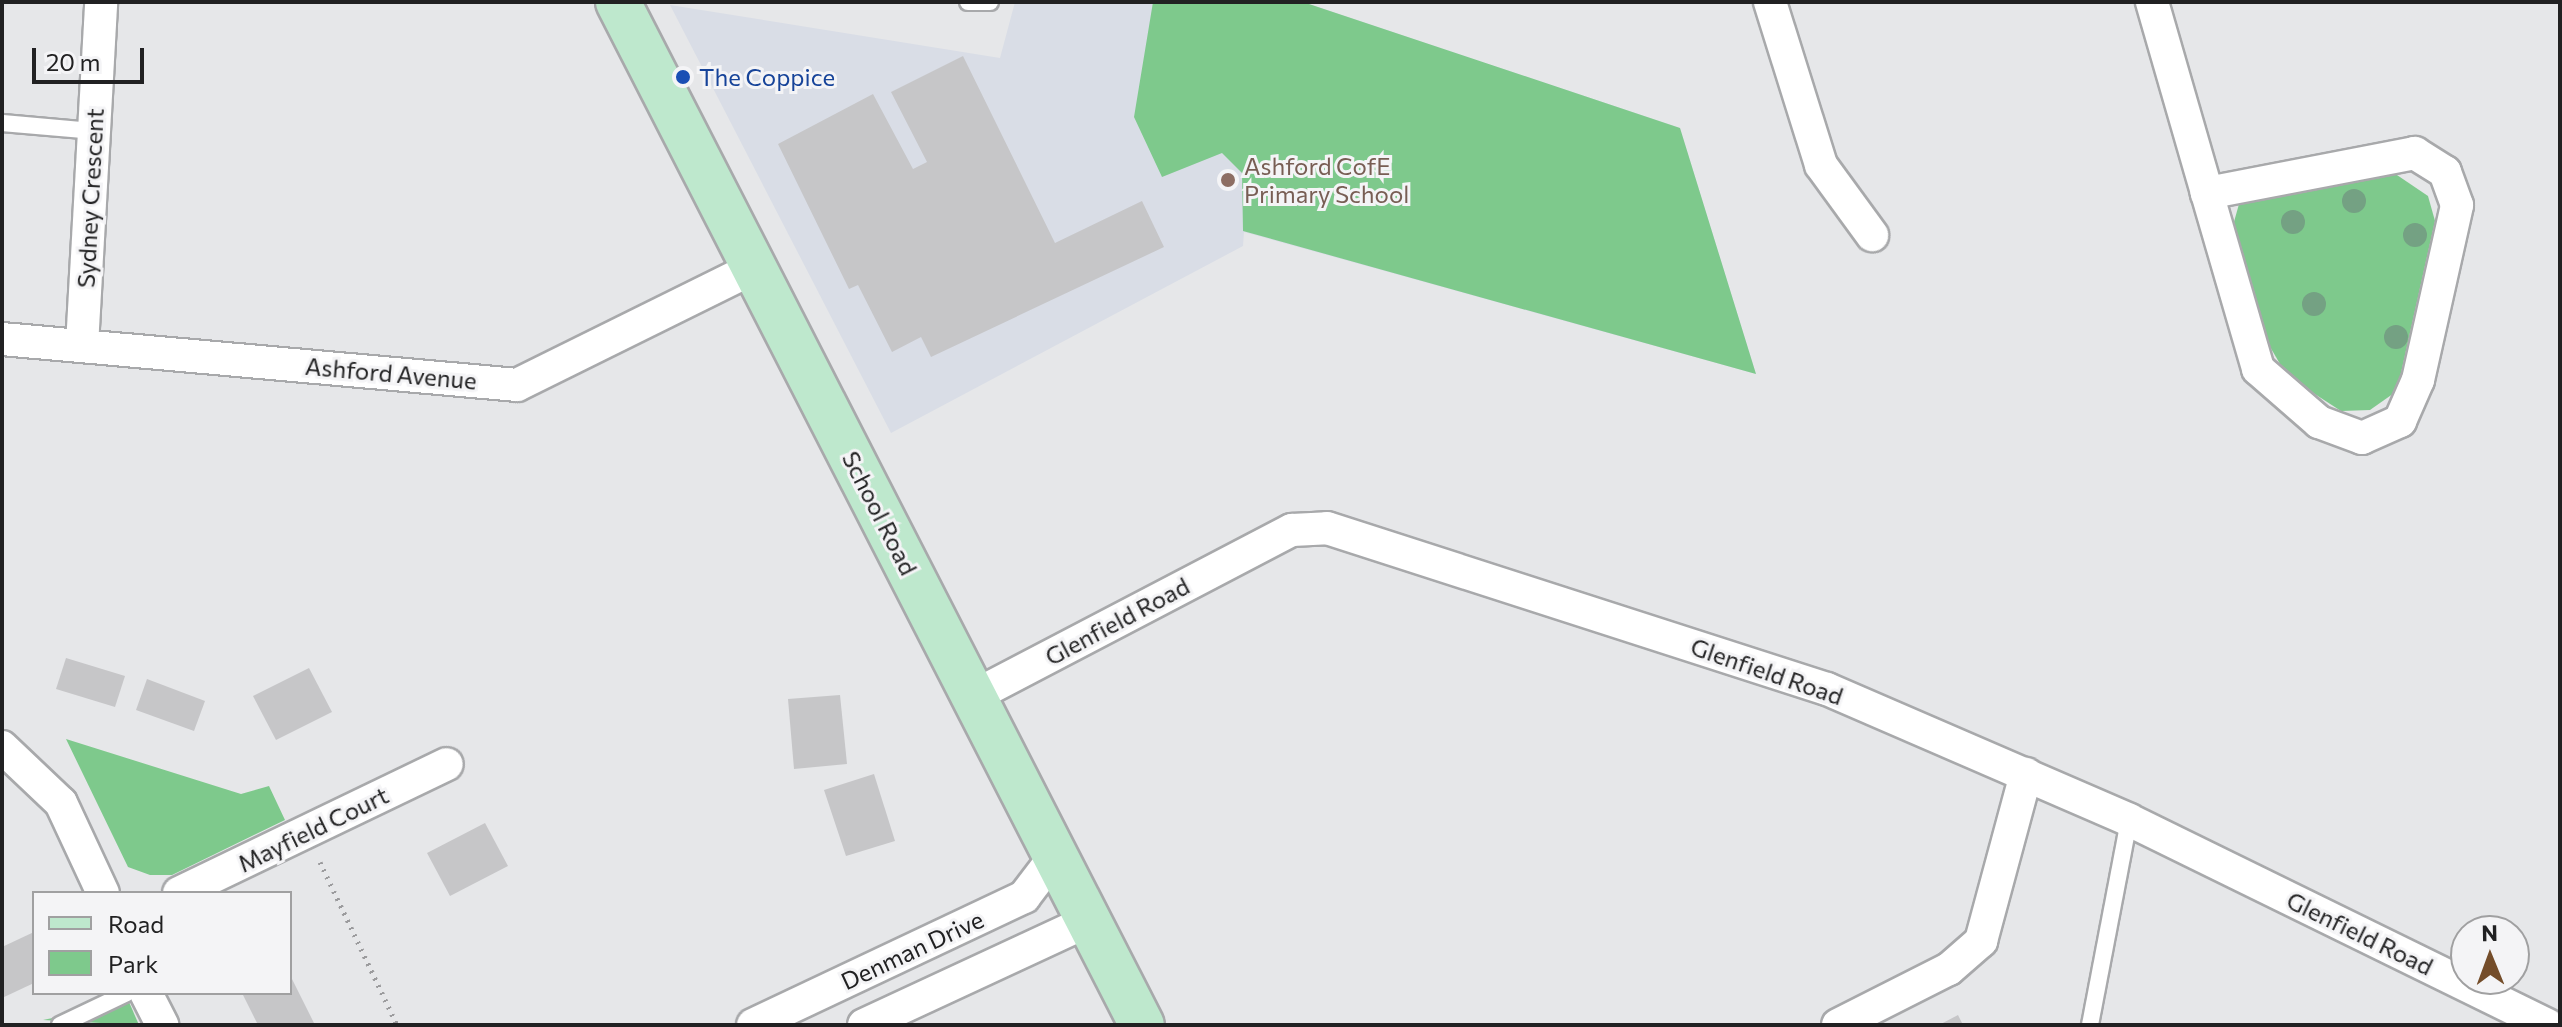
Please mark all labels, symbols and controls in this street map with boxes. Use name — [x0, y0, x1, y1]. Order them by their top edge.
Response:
scale bar — [36, 32, 148, 82]
text: 20 m — [46, 47, 100, 76]
place label: The Coppice — [699, 63, 835, 91]
marker: The Coppice — [674, 68, 692, 86]
street label: Sydney Crescent — [71, 107, 109, 289]
place label: Ashford CofE Primary School — [1244, 152, 1409, 208]
marker: Ashford CofE Primary School — [1219, 171, 1237, 189]
street label: Ashford Avenue — [304, 351, 478, 395]
street label: School Road — [836, 446, 924, 580]
street label: Glenfield Road — [1040, 571, 1194, 671]
street label: Glenfield Road — [1687, 632, 1847, 710]
street label: Mayfield Court — [233, 780, 393, 878]
street label: Glenfield Road — [2282, 885, 2438, 981]
legend — [32, 891, 292, 995]
street label: Denman Drive — [836, 904, 988, 996]
text: Road — [108, 909, 164, 938]
north arrow — [2450, 915, 2530, 995]
text: N — [2481, 919, 2498, 946]
text: Park — [108, 949, 158, 978]

